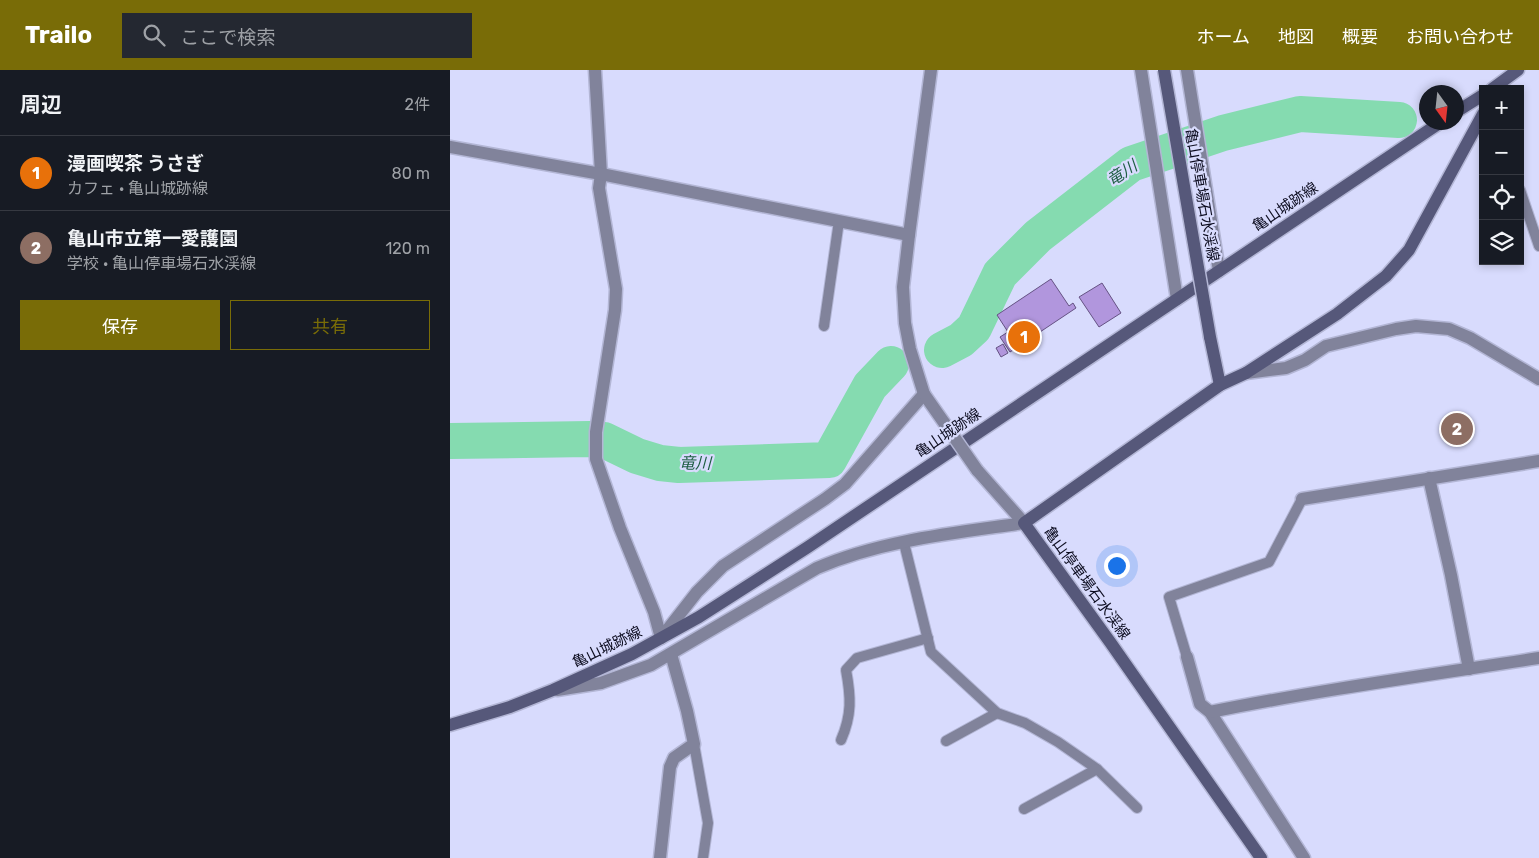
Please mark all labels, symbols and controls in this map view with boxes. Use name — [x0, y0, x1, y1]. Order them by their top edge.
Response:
search box — [122, 13, 472, 58]
text: Trailo — [25, 21, 92, 49]
icon: search — [140, 21, 168, 49]
text: ここで検索 — [180, 26, 275, 49]
text: ホーム — [1197, 26, 1250, 48]
text: 地図 — [1278, 26, 1314, 48]
text: 概要 — [1342, 26, 1378, 48]
text: お問い合わせ — [1406, 26, 1514, 48]
north arrow — [1419, 85, 1464, 130]
map controls — [1479, 85, 1524, 265]
button: + — [1479, 85, 1524, 130]
text: 周辺 — [20, 92, 62, 117]
text: 2件 — [405, 95, 430, 114]
street label: 亀山停車場石水渓線 — [1181, 127, 1223, 263]
button: − — [1479, 130, 1524, 175]
text: 漫画喫茶 うさぎ — [67, 152, 204, 175]
water label: 竜川 — [1103, 155, 1142, 190]
text: 1 — [32, 164, 40, 183]
text: 80 m — [392, 164, 430, 183]
button: locate — [1479, 175, 1524, 220]
text: カフェ · 亀山城跡線 — [67, 179, 208, 198]
street label: 亀山城跡線 — [1249, 179, 1321, 235]
button: layers — [1479, 220, 1524, 265]
text: 亀山市立第一愛護園 — [67, 227, 238, 250]
text: 2 — [31, 239, 41, 258]
text: 120 m — [385, 239, 430, 258]
text: 学校 · 亀山停車場石水渓線 — [67, 254, 256, 273]
button: 保存 — [20, 300, 220, 350]
button: 共有 — [230, 300, 430, 350]
pin: 1 — [1008, 318, 1040, 356]
street label: 亀山城跡線 — [912, 405, 984, 461]
pin: 2 — [1441, 410, 1473, 448]
water label: 竜川 — [679, 453, 713, 473]
street label: 亀山停車場石水渓線 — [1040, 523, 1134, 643]
your location — [1104, 553, 1130, 579]
street label: 亀山城跡線 — [569, 622, 645, 672]

